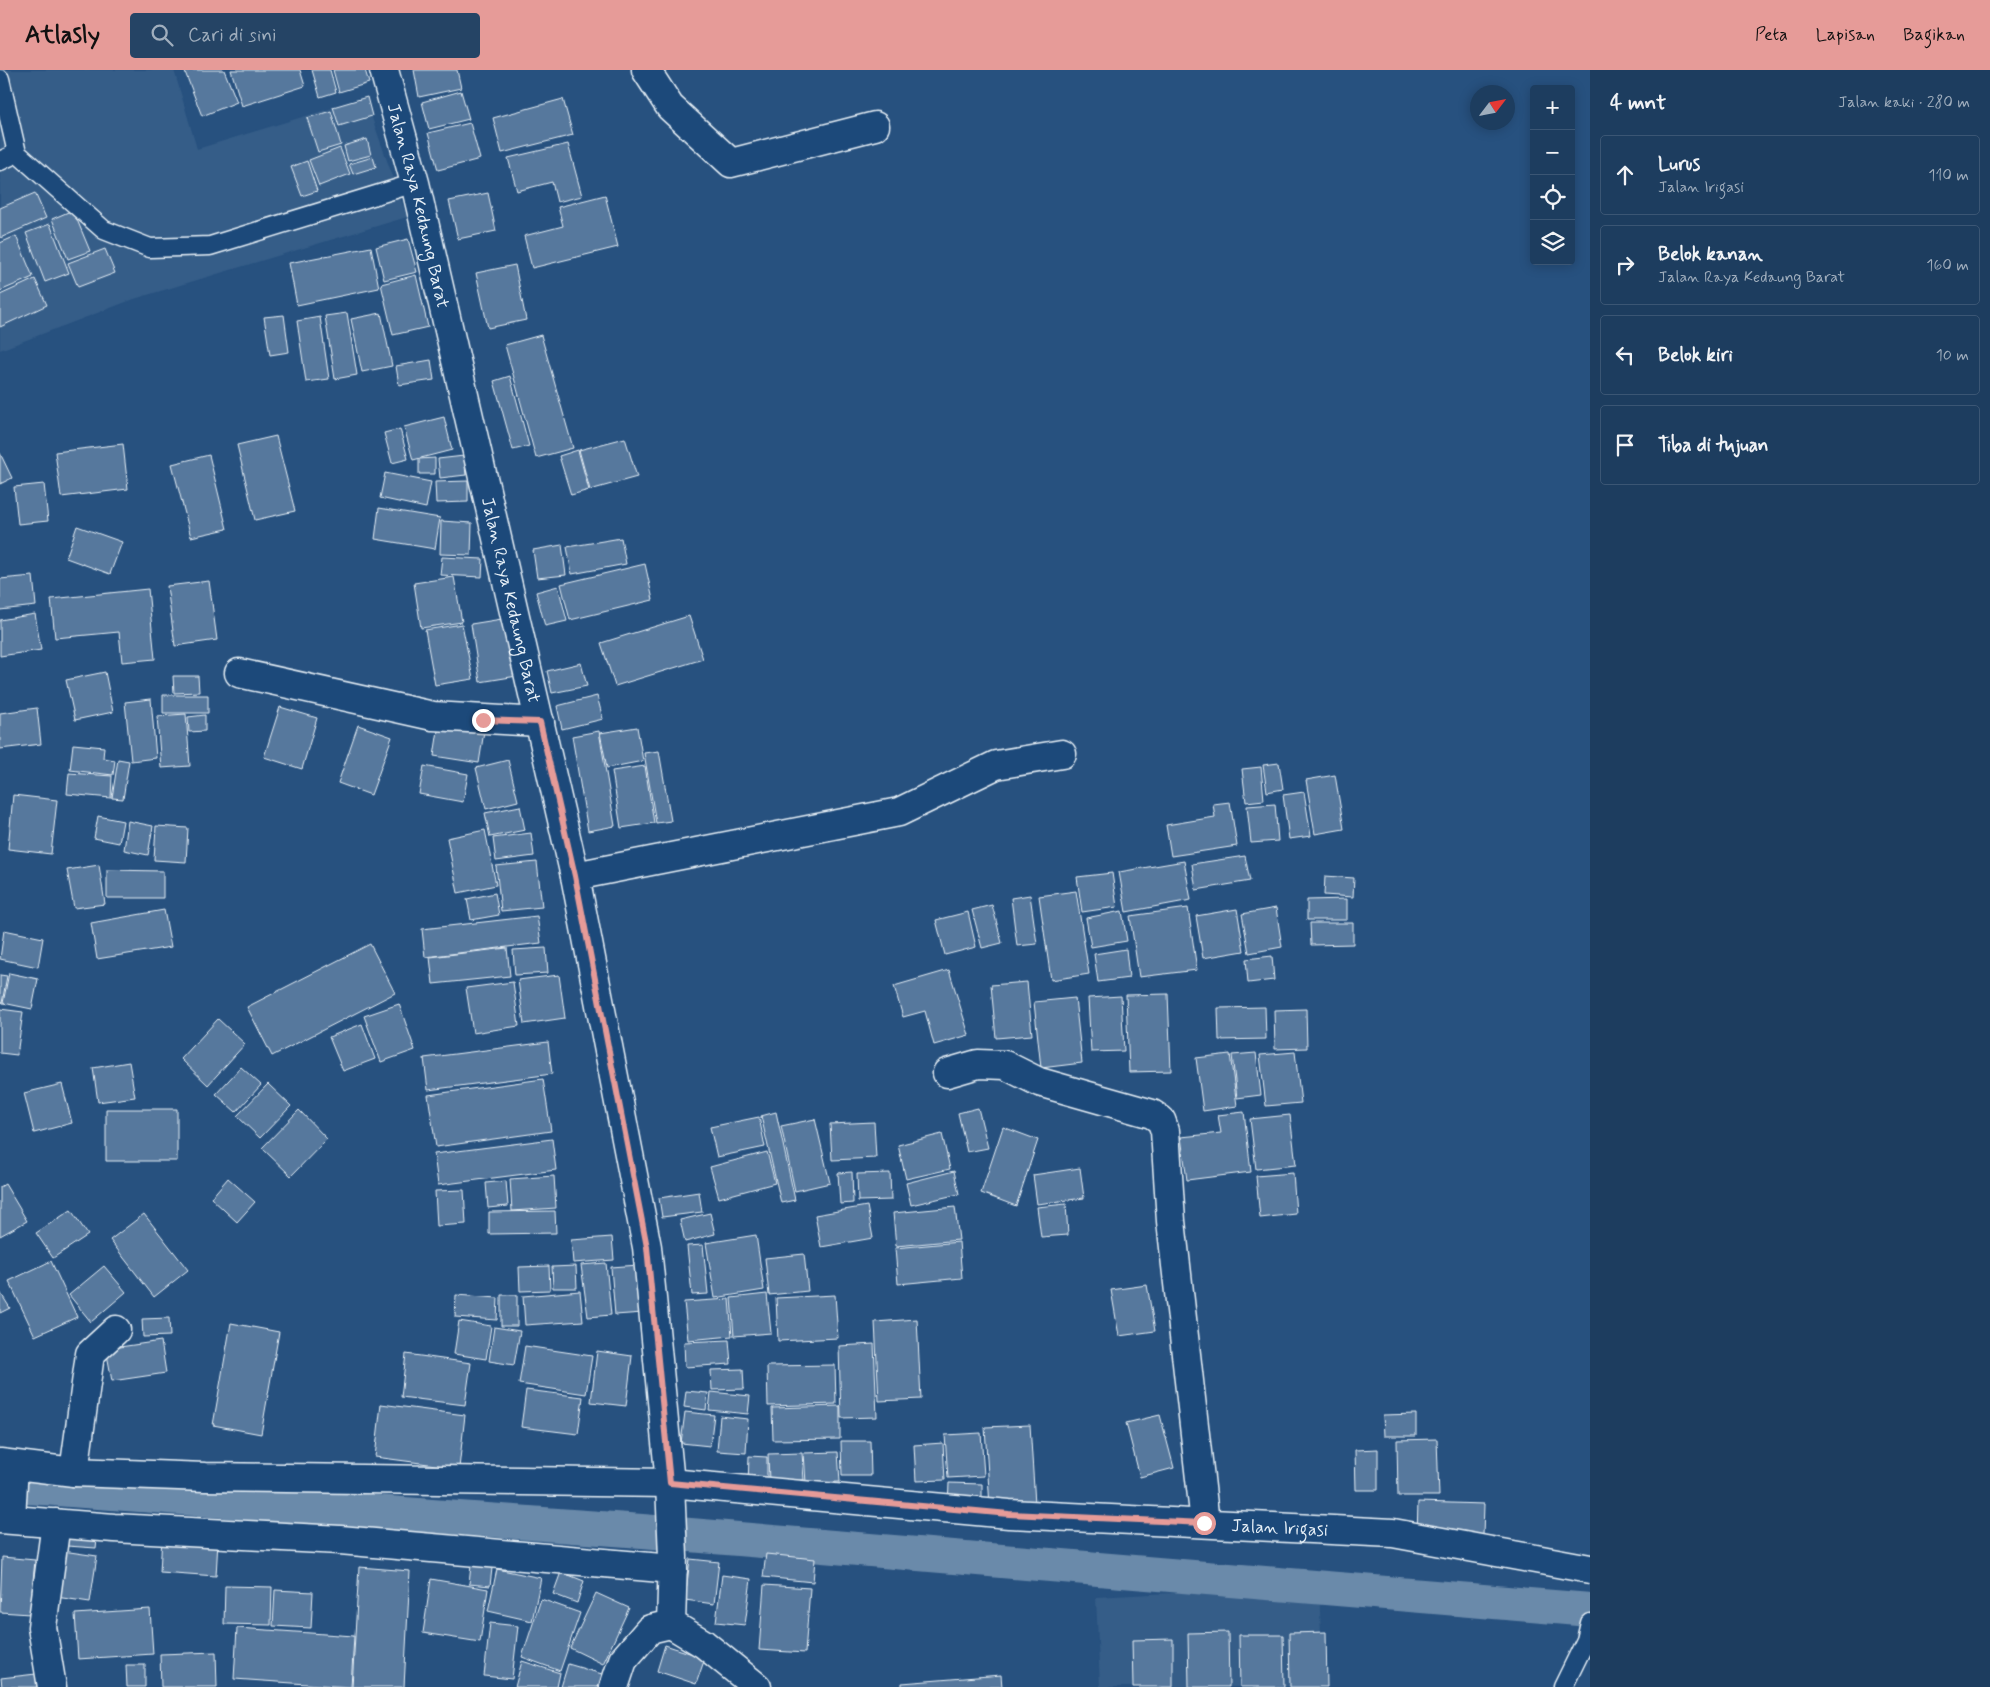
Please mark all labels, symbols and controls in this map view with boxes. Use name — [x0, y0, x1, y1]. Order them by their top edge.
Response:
search box — [130, 13, 480, 58]
text: Atlasly — [25, 20, 100, 51]
icon: search — [148, 21, 176, 49]
text: Cari di sini — [188, 23, 277, 48]
text: Peta — [1755, 23, 1788, 47]
text: Lapisan — [1816, 23, 1875, 47]
text: Bagikan — [1903, 23, 1965, 47]
north arrow — [1470, 85, 1515, 130]
map controls — [1530, 85, 1575, 265]
button: + — [1530, 85, 1575, 130]
text: 4 mnt — [1610, 89, 1666, 117]
text: Jalan kaki · 280 m — [1838, 92, 1970, 113]
street label: Jalan Raya Kedaung Barat — [381, 101, 455, 311]
button: − — [1530, 130, 1575, 175]
text: Lurus — [1658, 152, 1700, 177]
icon: ahead — [1611, 161, 1639, 189]
text: 110 m — [1928, 165, 1969, 186]
button: locate — [1530, 175, 1575, 220]
text: Jalan Irigasi — [1658, 177, 1744, 198]
button: layers — [1530, 220, 1575, 265]
text: Belok kanan — [1658, 242, 1763, 267]
icon: right — [1611, 251, 1639, 279]
text: 160 m — [1926, 255, 1969, 276]
text: Jalan Raya Kedaung Barat — [1658, 267, 1845, 288]
icon: left — [1611, 341, 1639, 369]
text: Belok kiri — [1658, 343, 1733, 368]
text: 10 m — [1936, 345, 1969, 366]
icon: arrive — [1611, 431, 1639, 459]
text: Tiba di tujuan — [1658, 433, 1769, 458]
street label: Jalan Raya Kedaung Barat — [475, 495, 546, 705]
route end — [472, 709, 495, 732]
route start — [1193, 1512, 1216, 1535]
street label: Jalan Irigasi — [1231, 1514, 1328, 1544]

